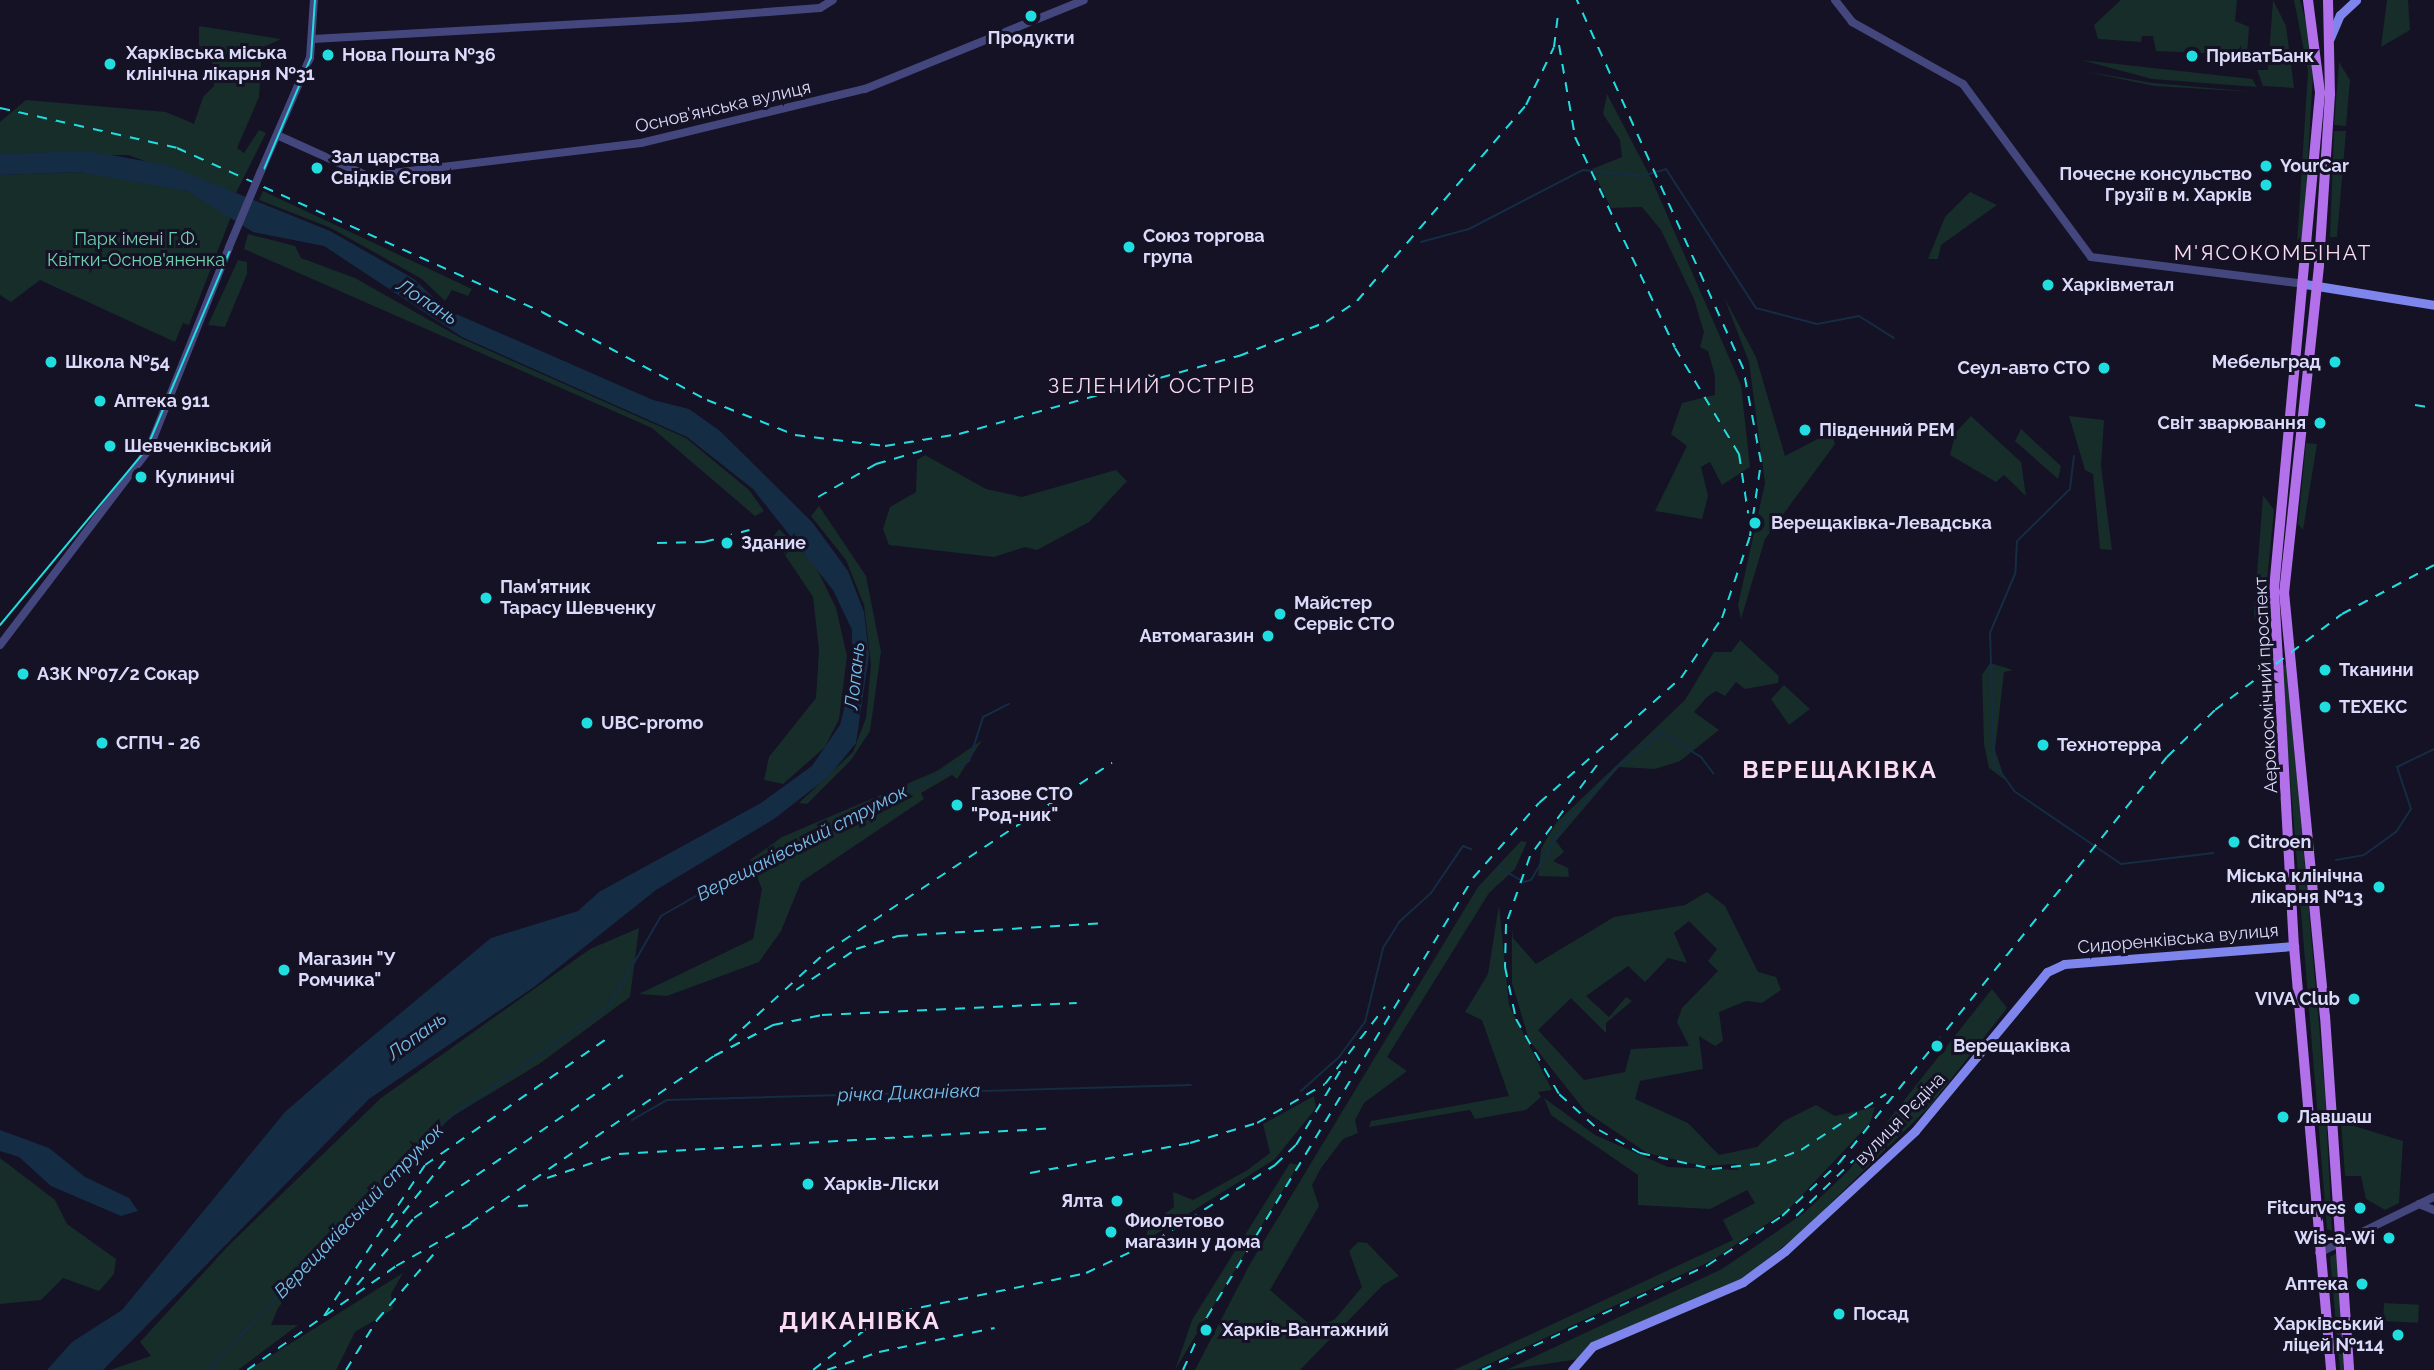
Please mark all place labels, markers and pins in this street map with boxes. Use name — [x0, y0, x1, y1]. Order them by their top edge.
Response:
marker: Продукти — [1023, 8, 1039, 24]
place label: Продукти — [988, 27, 1074, 49]
place label: Харківська міська клінічна лікарня №31 — [126, 43, 315, 86]
place label: Нова Пошта №36 — [342, 44, 496, 66]
place label: ПриватБанк — [2206, 45, 2314, 67]
marker: Нова Пошта №36 — [320, 47, 336, 63]
marker: ПриватБанк — [2184, 48, 2200, 64]
marker: Харківська міська клінічна лікарня №31 — [100, 54, 120, 74]
place label: Зал царства Свідків Єгови — [331, 147, 452, 190]
place label: YourCar — [2280, 155, 2349, 177]
marker: YourCar — [2258, 158, 2274, 174]
marker: Зал царства Свідків Єгови — [309, 160, 325, 176]
place label: Почесне консульство Грузії в м. Харків — [2059, 164, 2252, 206]
marker: Почесне консульство Грузії в м. Харків — [2258, 177, 2274, 193]
place label: Союз торгова група — [1143, 226, 1265, 268]
marker: Союз торгова група — [1121, 239, 1137, 255]
place label: Харківметал — [2062, 274, 2174, 296]
marker: Харківметал — [2040, 277, 2056, 293]
place label: Школа №54 — [65, 351, 170, 373]
place label: Мебельград — [2212, 351, 2321, 373]
marker: Школа №54 — [43, 354, 59, 370]
marker: Мебельград — [2327, 354, 2343, 370]
place label: Сеул-авто СТО — [1958, 357, 2090, 379]
marker: Сеул-авто СТО — [2096, 360, 2112, 376]
place label: Аптека 911 — [114, 390, 210, 412]
marker: Аптека 911 — [92, 393, 108, 409]
place label: Світ зварювання — [2158, 412, 2306, 434]
marker: Світ зварювання — [2312, 415, 2328, 431]
place label: Південний РЕМ — [1819, 419, 1955, 441]
marker: Південний РЕМ — [1797, 422, 1813, 438]
place label: Шевченківський — [124, 435, 271, 457]
marker: Шевченківський — [102, 438, 118, 454]
place label: Кулиничі — [155, 466, 235, 488]
marker: Кулиничі — [133, 469, 149, 485]
place label: Верещаківка-Левадська — [1771, 512, 1992, 534]
marker: Верещаківка-Левадська — [1745, 513, 1765, 533]
place label: Здание — [741, 532, 806, 554]
marker: Здание — [719, 535, 735, 551]
place label: Пам'ятник Тарасу Шевченку — [500, 577, 656, 620]
marker: Пам'ятник Тарасу Шевченку — [478, 590, 494, 606]
place label: Майстер Сервіс СТО — [1294, 593, 1395, 636]
marker: Майстер Сервіс СТО — [1272, 606, 1288, 622]
place label: Автомагазин — [1140, 625, 1254, 647]
marker: Автомагазин — [1260, 628, 1276, 644]
place label: Тканини — [2339, 659, 2414, 681]
marker: Тканини — [2317, 662, 2333, 678]
place label: АЗК №07/2 Сокар — [37, 663, 200, 685]
marker: АЗК №07/2 Сокар — [15, 666, 31, 682]
place label: ТЕХЕКС — [2339, 696, 2407, 718]
marker: ТЕХЕКС — [2317, 699, 2333, 715]
place label: UBC-promo — [601, 712, 703, 734]
marker: UBC-promo — [579, 715, 595, 731]
place label: СГПЧ - 26 — [116, 732, 201, 754]
place label: Технотерра — [2057, 734, 2161, 756]
marker: СГПЧ - 26 — [94, 735, 110, 751]
marker: Технотерра — [2035, 737, 2051, 753]
place label: Газове СТО "Род-ник" — [971, 784, 1073, 826]
marker: Газове СТО "Род-ник" — [949, 797, 965, 813]
place label: Citroen — [2248, 831, 2311, 853]
marker: Citroen — [2226, 834, 2242, 850]
place label: Міська клінічна лікарня №13 — [2226, 866, 2363, 908]
marker: Міська клінічна лікарня №13 — [2369, 877, 2389, 897]
place label: Магазин "У Ромчика" — [298, 949, 395, 992]
marker: Магазин "У Ромчика" — [276, 962, 292, 978]
place label: VIVA Club — [2255, 988, 2340, 1010]
marker: VIVA Club — [2346, 991, 2362, 1007]
place label: Верещаківка — [1953, 1035, 2070, 1057]
marker: Верещаківка — [1927, 1036, 1947, 1056]
place label: Лавшаш — [2297, 1106, 2372, 1128]
marker: Лавшаш — [2275, 1109, 2291, 1125]
place label: Харків-Ліски — [824, 1173, 939, 1195]
marker: Харків-Ліски — [798, 1174, 818, 1194]
place label: Ялта — [1061, 1190, 1103, 1212]
marker: Ялта — [1109, 1193, 1125, 1209]
place label: Fitcurves — [2267, 1197, 2346, 1219]
marker: Fitcurves — [2352, 1200, 2368, 1216]
place label: Фиолетово магазин у дома — [1125, 1211, 1262, 1254]
marker: Фиолетово магазин у дома — [1103, 1224, 1119, 1240]
place label: Wis-a-Wi — [2294, 1227, 2375, 1249]
marker: Wis-a-Wi — [2381, 1230, 2397, 1246]
place label: Аптека — [2285, 1273, 2348, 1295]
marker: Аптека — [2354, 1276, 2370, 1292]
place label: Посад — [1853, 1303, 1909, 1325]
marker: Посад — [1831, 1306, 1847, 1322]
place label: Харківський ліцей №114 — [2274, 1314, 2384, 1356]
place label: Харків-Вантажний — [1222, 1319, 1389, 1341]
marker: Харків-Вантажний — [1196, 1320, 1216, 1340]
marker: Харківський ліцей №114 — [2390, 1327, 2406, 1343]

